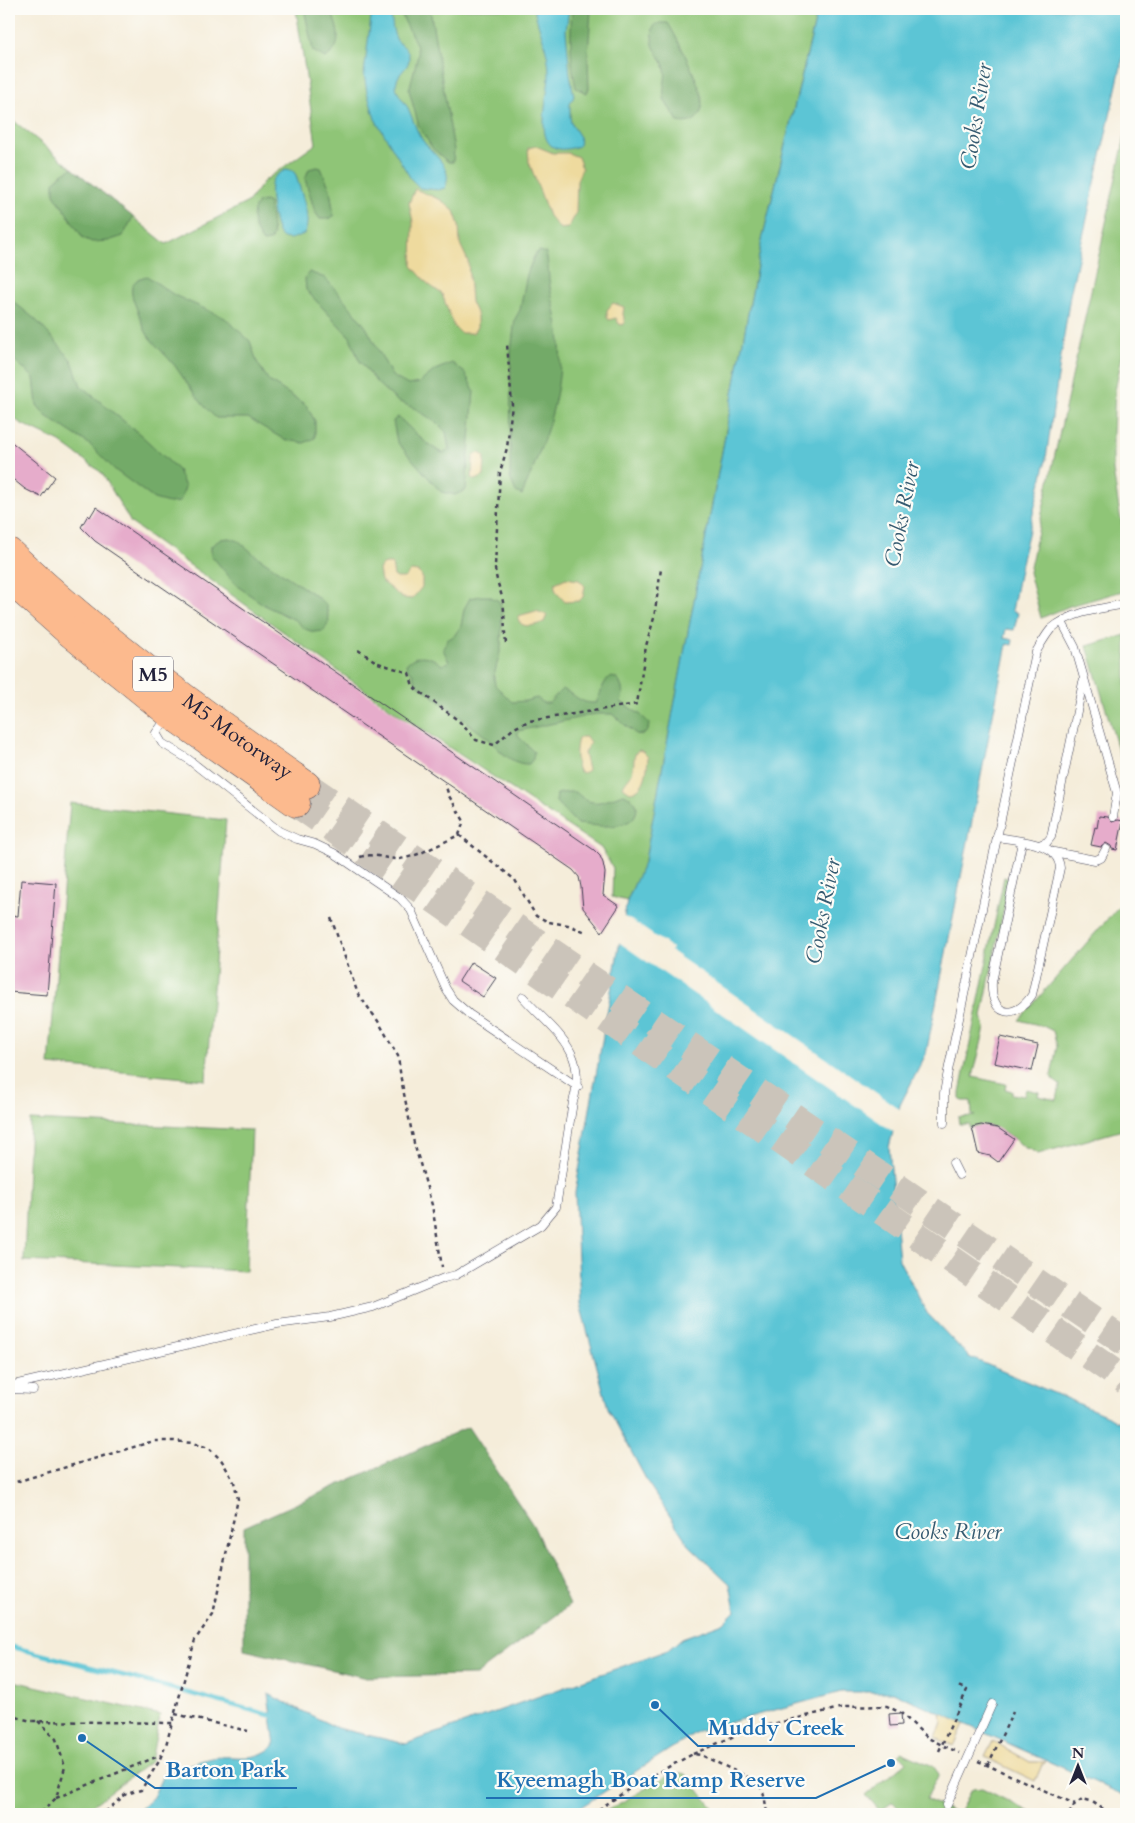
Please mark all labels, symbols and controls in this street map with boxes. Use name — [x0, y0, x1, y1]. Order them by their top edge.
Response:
water label: Cooks River — [953, 60, 999, 171]
water label: Cooks River — [877, 458, 927, 570]
road number: M5 — [133, 656, 173, 692]
street label: M5 Motorway — [176, 687, 299, 786]
water label: Cooks River — [798, 855, 848, 967]
water label: Cooks River — [894, 1517, 1002, 1547]
callout: Muddy Creek — [698, 1709, 855, 1746]
text: Muddy Creek — [708, 1713, 844, 1743]
north arrow — [1052, 1740, 1102, 1790]
text: N — [1072, 1744, 1084, 1763]
callout: Barton Park — [155, 1751, 297, 1788]
text: Barton Park — [165, 1755, 287, 1785]
callout: Kyeemagh Boat Ramp Reserve — [486, 1761, 816, 1798]
text: Kyeemagh Boat Ramp Reserve — [496, 1765, 806, 1795]

